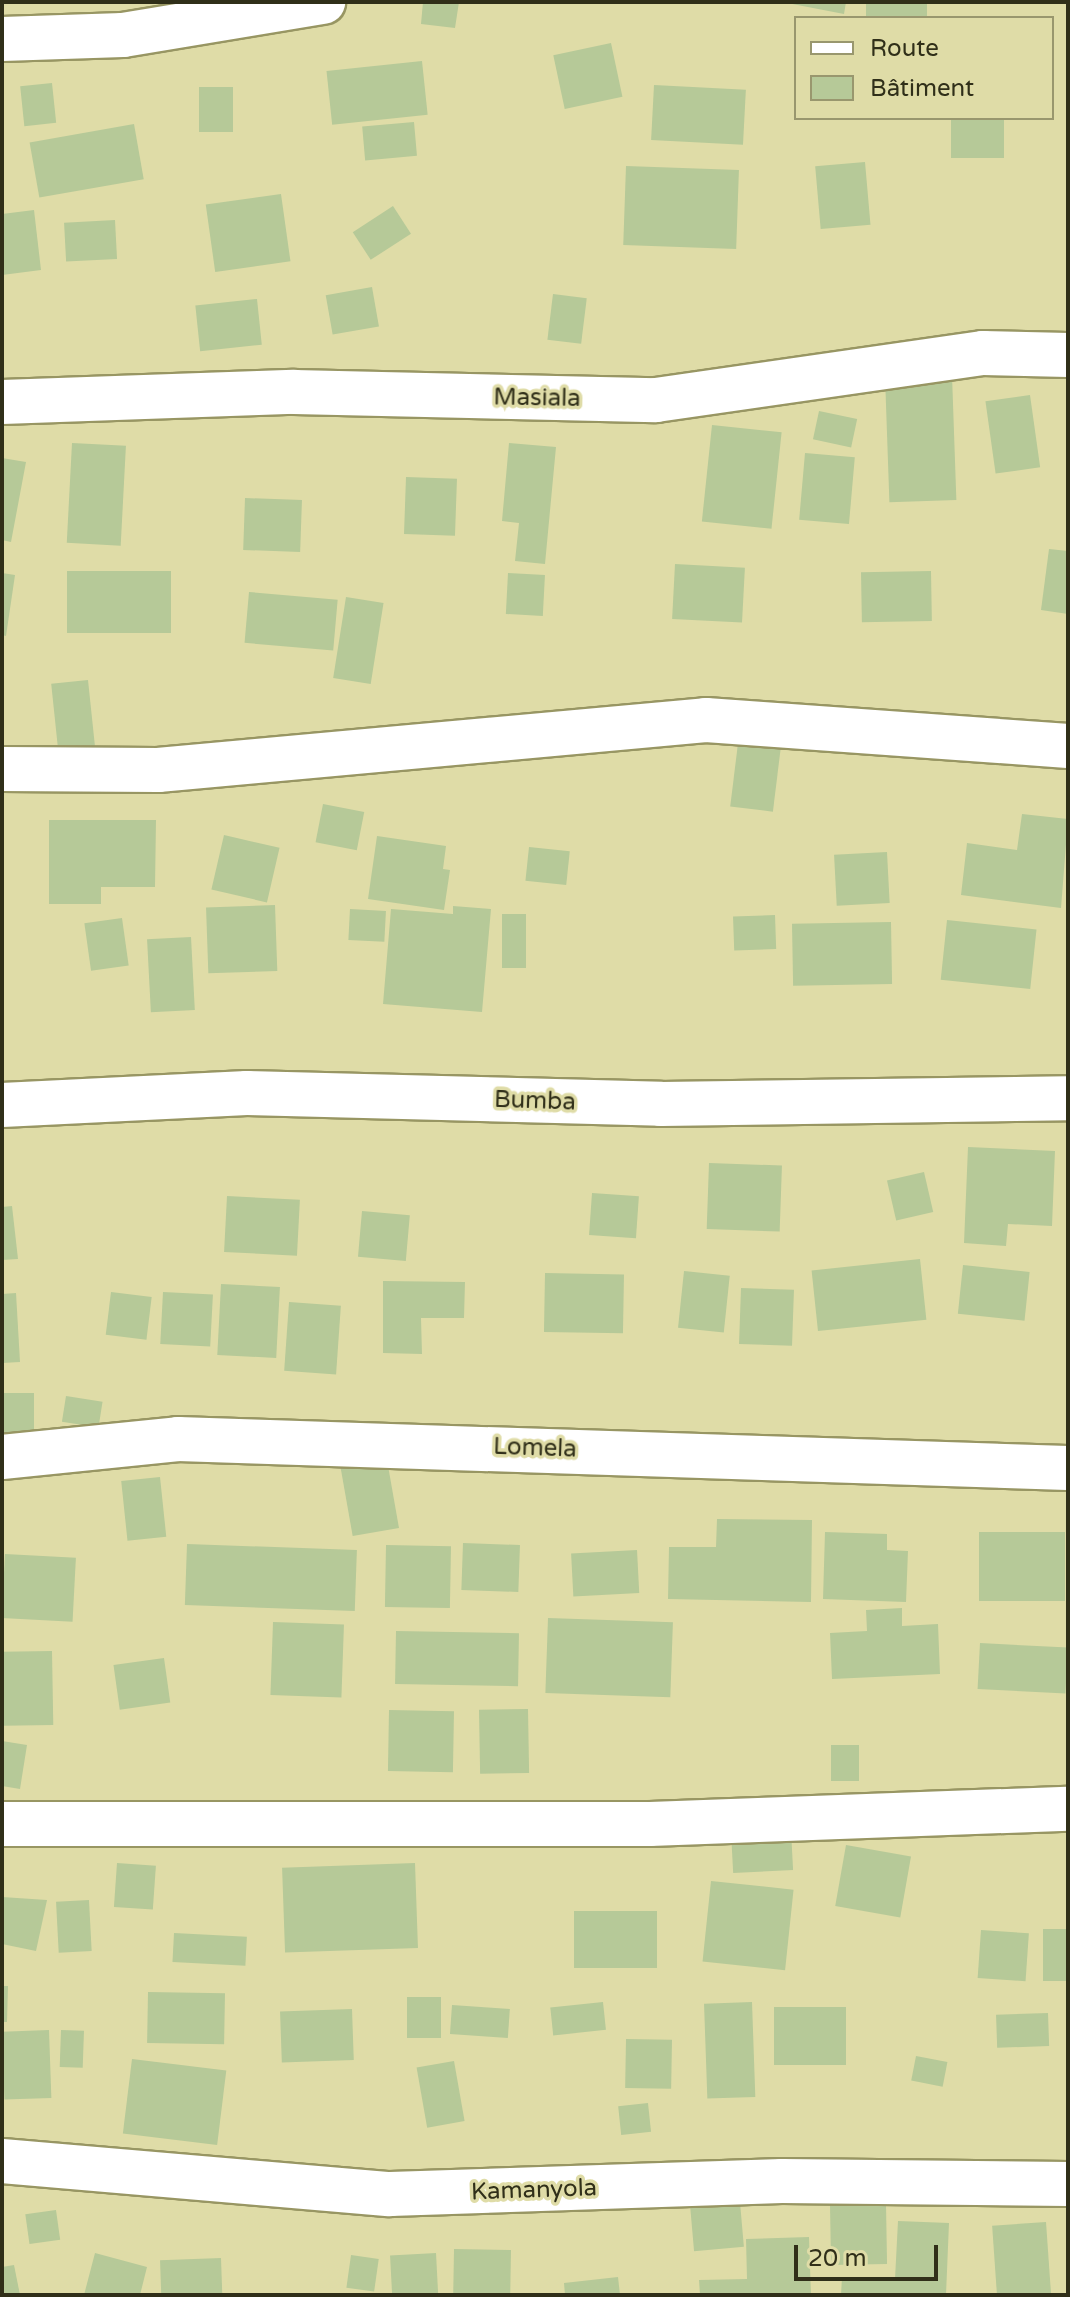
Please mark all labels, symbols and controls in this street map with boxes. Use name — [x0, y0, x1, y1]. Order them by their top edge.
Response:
legend — [794, 16, 1054, 120]
text: Route — [870, 34, 939, 63]
text: Bâtiment — [870, 74, 974, 103]
street label: Masiala — [493, 383, 581, 413]
street label: Bumba — [494, 1085, 576, 1117]
street label: Lomela — [493, 1432, 577, 1464]
street label: Kamanyola — [470, 2173, 598, 2207]
scale bar — [798, 2229, 942, 2279]
text: 20 m — [808, 2244, 866, 2273]

